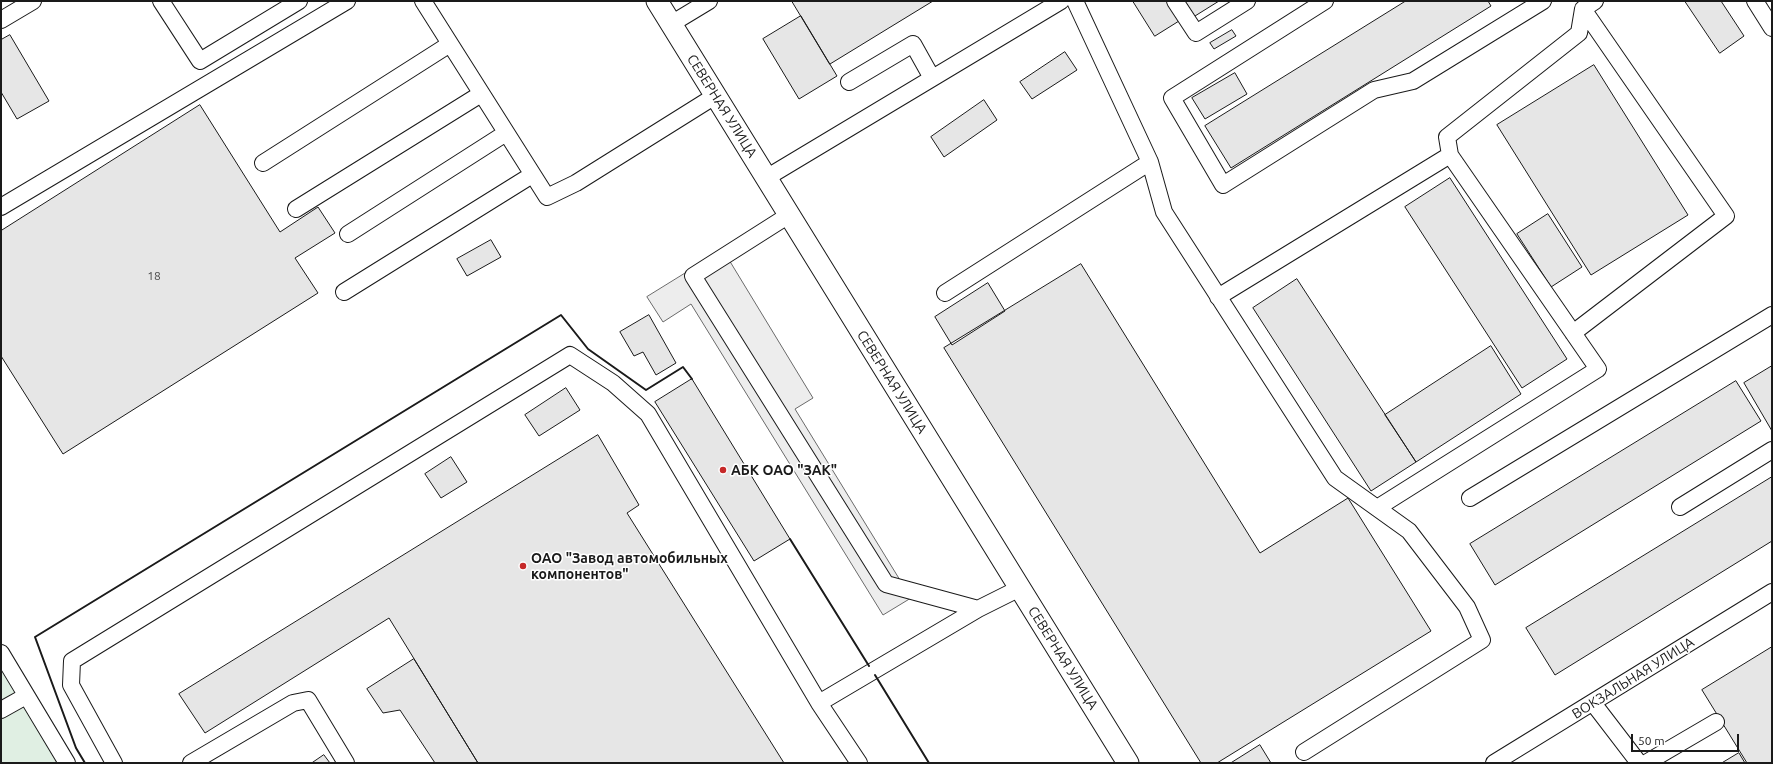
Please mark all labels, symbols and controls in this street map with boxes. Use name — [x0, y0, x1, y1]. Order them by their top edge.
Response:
street label: СЕВЕРНАЯ УЛИЦА — [683, 51, 761, 161]
house number: 18 — [147, 269, 161, 283]
street label: СЕВЕРНАЯ УЛИЦА — [853, 327, 931, 437]
place label: АБК ОАО "ЗАК" — [731, 462, 837, 478]
marker: АБК ОАО "ЗАК" — [718, 465, 728, 475]
place label: ОАО "Завод автомобильных компонентов" — [531, 550, 728, 582]
marker: ОАО "Завод автомобильных компонентов" — [518, 561, 528, 571]
street label: СЕВЕРНАЯ УЛИЦА — [1024, 603, 1102, 713]
street label: ВОКЗАЛЬНАЯ УЛИЦА — [1569, 634, 1697, 722]
scale bar — [1633, 726, 1741, 752]
text: 50 m — [1638, 734, 1665, 747]

